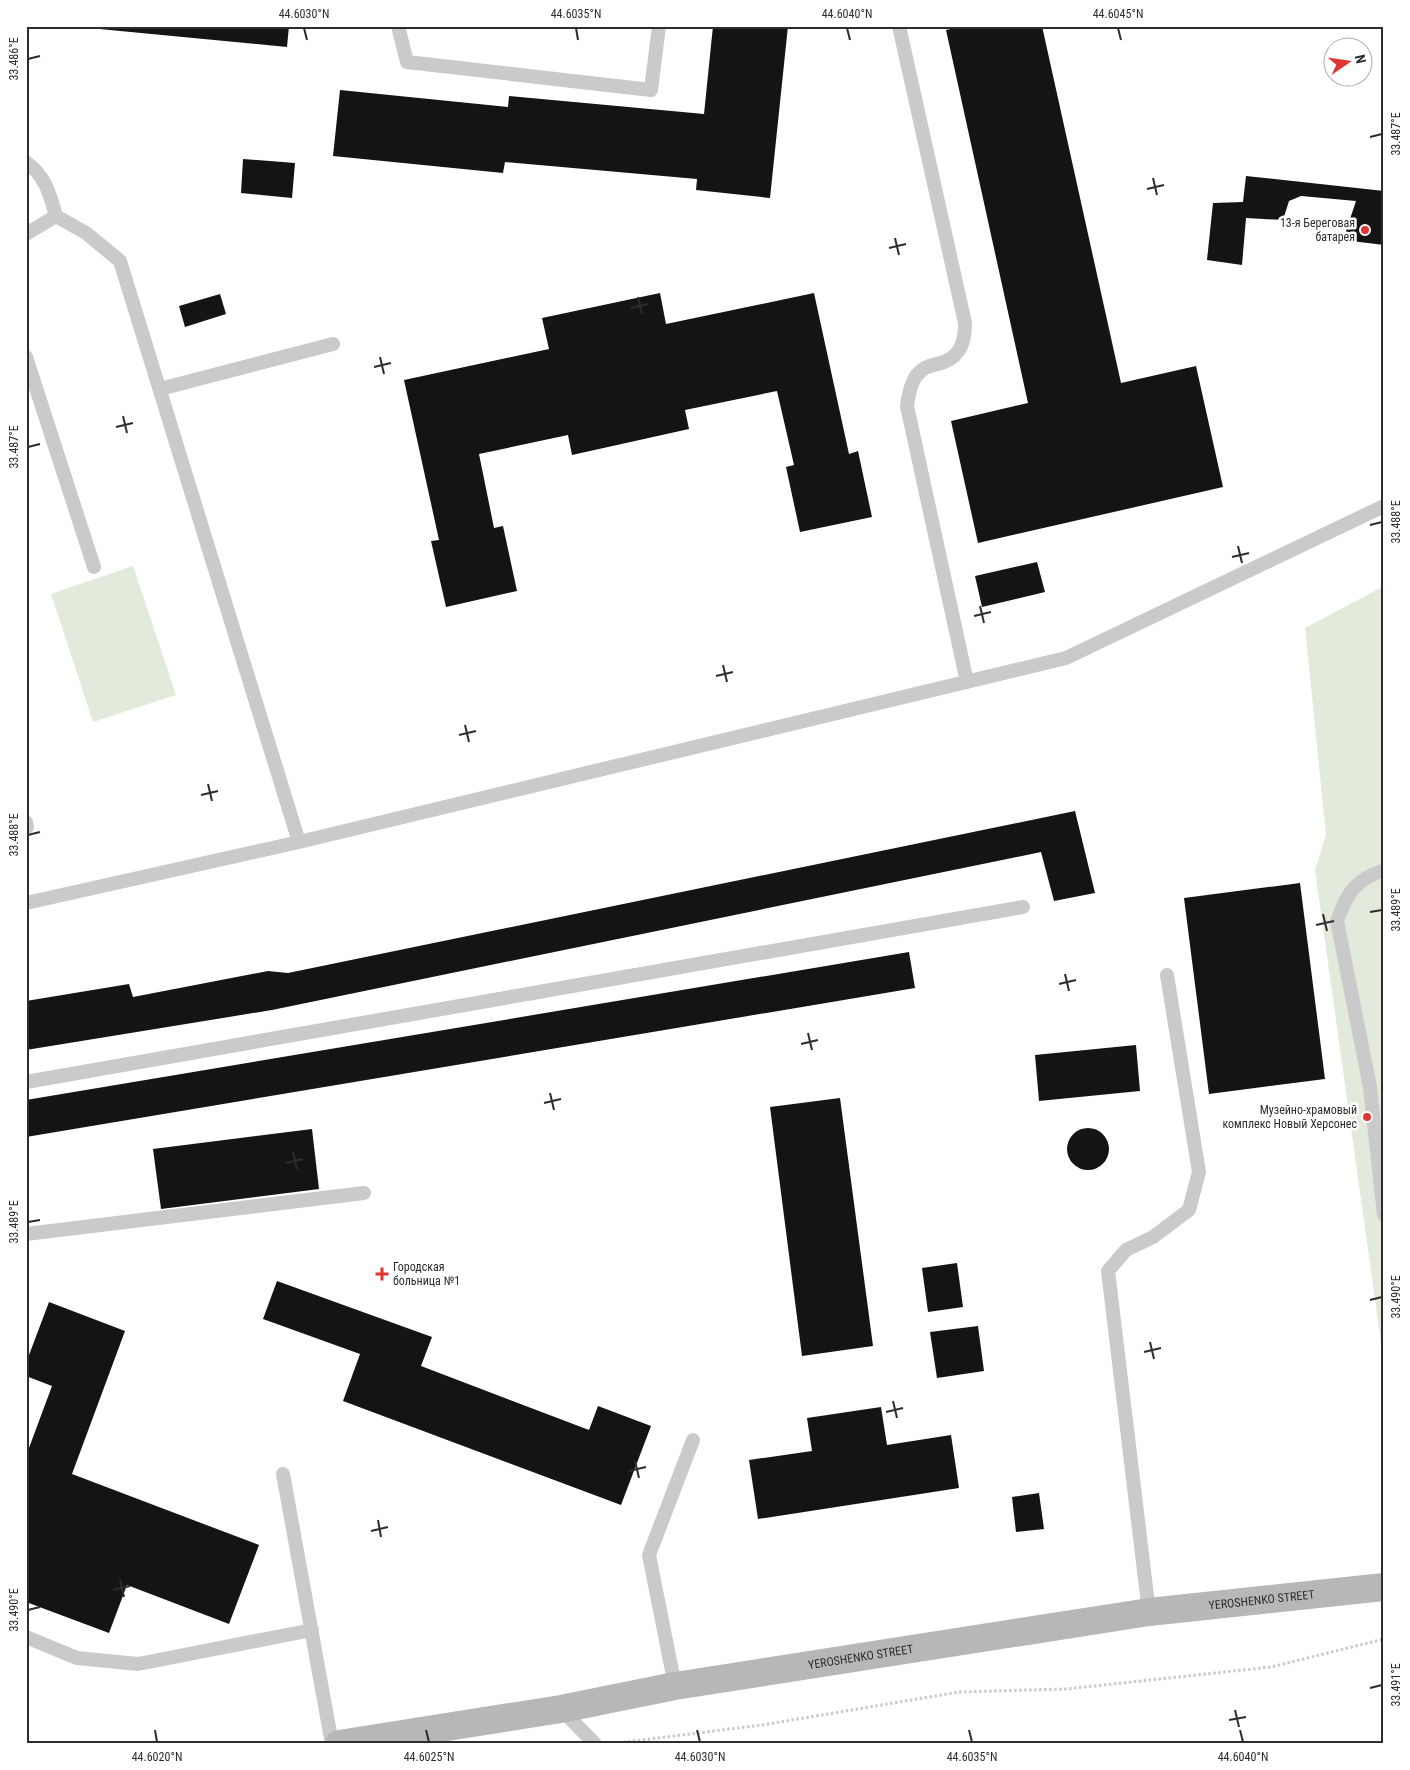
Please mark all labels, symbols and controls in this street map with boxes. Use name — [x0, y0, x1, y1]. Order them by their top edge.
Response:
text: 44.6030°N — [279, 7, 329, 21]
text: 44.6035°N — [551, 7, 601, 21]
text: 44.6040°N — [822, 7, 872, 21]
text: 44.6045°N — [1093, 7, 1143, 21]
text: 33.486°E — [7, 37, 21, 81]
north arrow — [1322, 38, 1372, 88]
text: N — [1352, 53, 1369, 65]
text: 33.487°E — [1389, 112, 1403, 156]
place label: 13-я Береговая батарея — [1280, 216, 1355, 244]
marker: 13-я Береговая батарея — [1359, 224, 1371, 236]
text: 33.487°E — [7, 425, 21, 469]
text: 33.488°E — [1389, 500, 1403, 544]
text: 33.488°E — [7, 813, 21, 857]
text: 33.489°E — [1389, 888, 1403, 932]
place label: Музейно-храмовый комплекс Новый Херсонес — [1222, 1103, 1357, 1131]
marker: Музейно-храмовый комплекс Новый Херсонес — [1361, 1111, 1373, 1123]
text: 33.489°E — [7, 1200, 21, 1244]
place label: Городская больница №1 — [393, 1260, 460, 1288]
marker: Городская больница №1 — [375, 1267, 389, 1281]
text: 33.490°E — [1389, 1275, 1403, 1319]
street label: YEROSHENKO STREET — [1208, 1587, 1315, 1613]
text: 33.490°E — [7, 1588, 21, 1632]
street label: YEROSHENKO STREET — [807, 1642, 914, 1672]
text: 33.491°E — [1389, 1663, 1403, 1707]
text: 44.6020°N — [132, 1750, 182, 1764]
text: 44.6025°N — [404, 1750, 454, 1764]
text: 44.6030°N — [675, 1750, 725, 1764]
text: 44.6035°N — [947, 1750, 997, 1764]
text: 44.6040°N — [1218, 1750, 1268, 1764]

